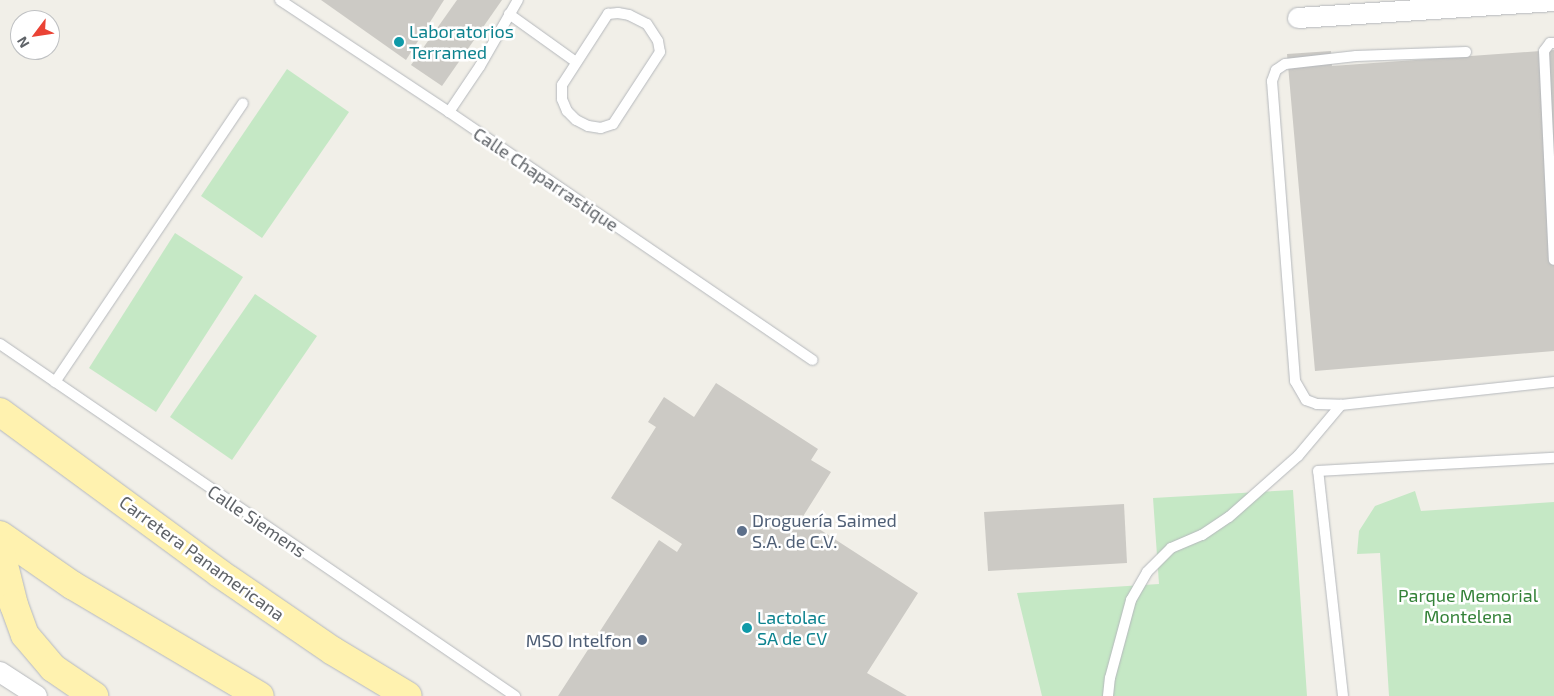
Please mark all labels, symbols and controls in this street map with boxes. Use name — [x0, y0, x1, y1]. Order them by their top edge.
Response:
north arrow — [10, 10, 60, 60]
place label: Laboratorios Terramed — [409, 21, 514, 64]
text: N — [13, 34, 32, 51]
marker: Laboratorios Terramed — [393, 36, 405, 48]
street label: Calle Chaparrastique — [469, 122, 623, 236]
street label: Calle Siemens — [204, 480, 310, 562]
street label: Carretera Panamericana — [115, 491, 289, 625]
place label: Droguería Saimed S.A. de C.V. — [752, 510, 897, 552]
marker: Droguería Saimed S.A. de C.V. — [736, 525, 748, 537]
park label: Parque Memorial Montelena — [1398, 585, 1538, 628]
place label: Lactolac SA de CV — [757, 607, 828, 650]
marker: Lactolac SA de CV — [741, 622, 753, 634]
place label: MSO Intelfon — [526, 629, 632, 651]
marker: MSO Intelfon — [636, 634, 648, 646]

